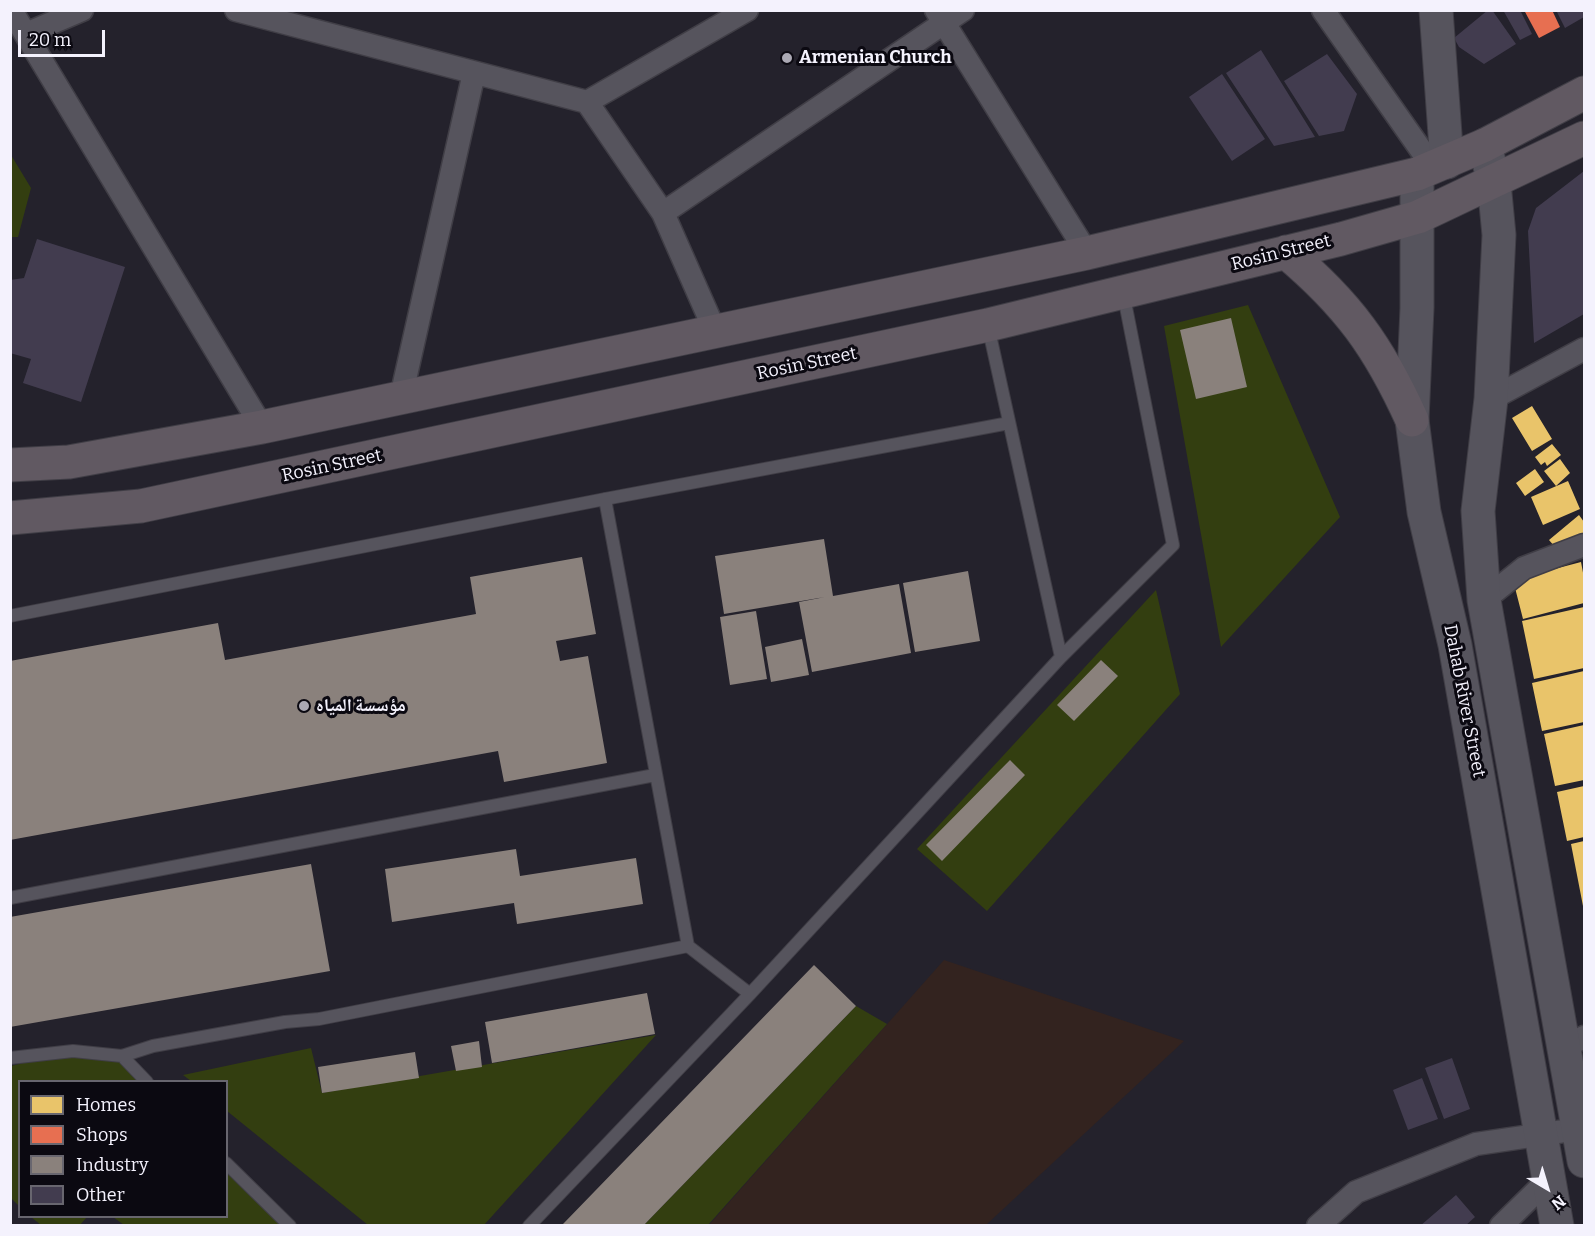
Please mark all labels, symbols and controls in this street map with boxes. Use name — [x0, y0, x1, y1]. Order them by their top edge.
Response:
scale bar — [21, 18, 108, 56]
text: 20 m — [29, 29, 71, 51]
place label: Armenian Church — [799, 47, 952, 69]
marker: Armenian Church — [780, 51, 794, 65]
street label: Rosin Street — [1229, 230, 1333, 276]
street label: Rosin Street — [755, 343, 859, 385]
street label: Rosin Street — [280, 445, 384, 487]
street label: Dahab River Street — [1439, 623, 1489, 779]
place label: مؤسسة المياه — [316, 695, 406, 717]
marker: مؤسسة المياه — [297, 699, 311, 713]
legend — [18, 1080, 228, 1218]
text: Homes — [76, 1094, 136, 1116]
text: Shops — [76, 1124, 128, 1146]
text: Industry — [76, 1154, 148, 1176]
north arrow — [1517, 1158, 1577, 1218]
text: Other — [76, 1184, 125, 1206]
text: N — [1548, 1191, 1569, 1214]

